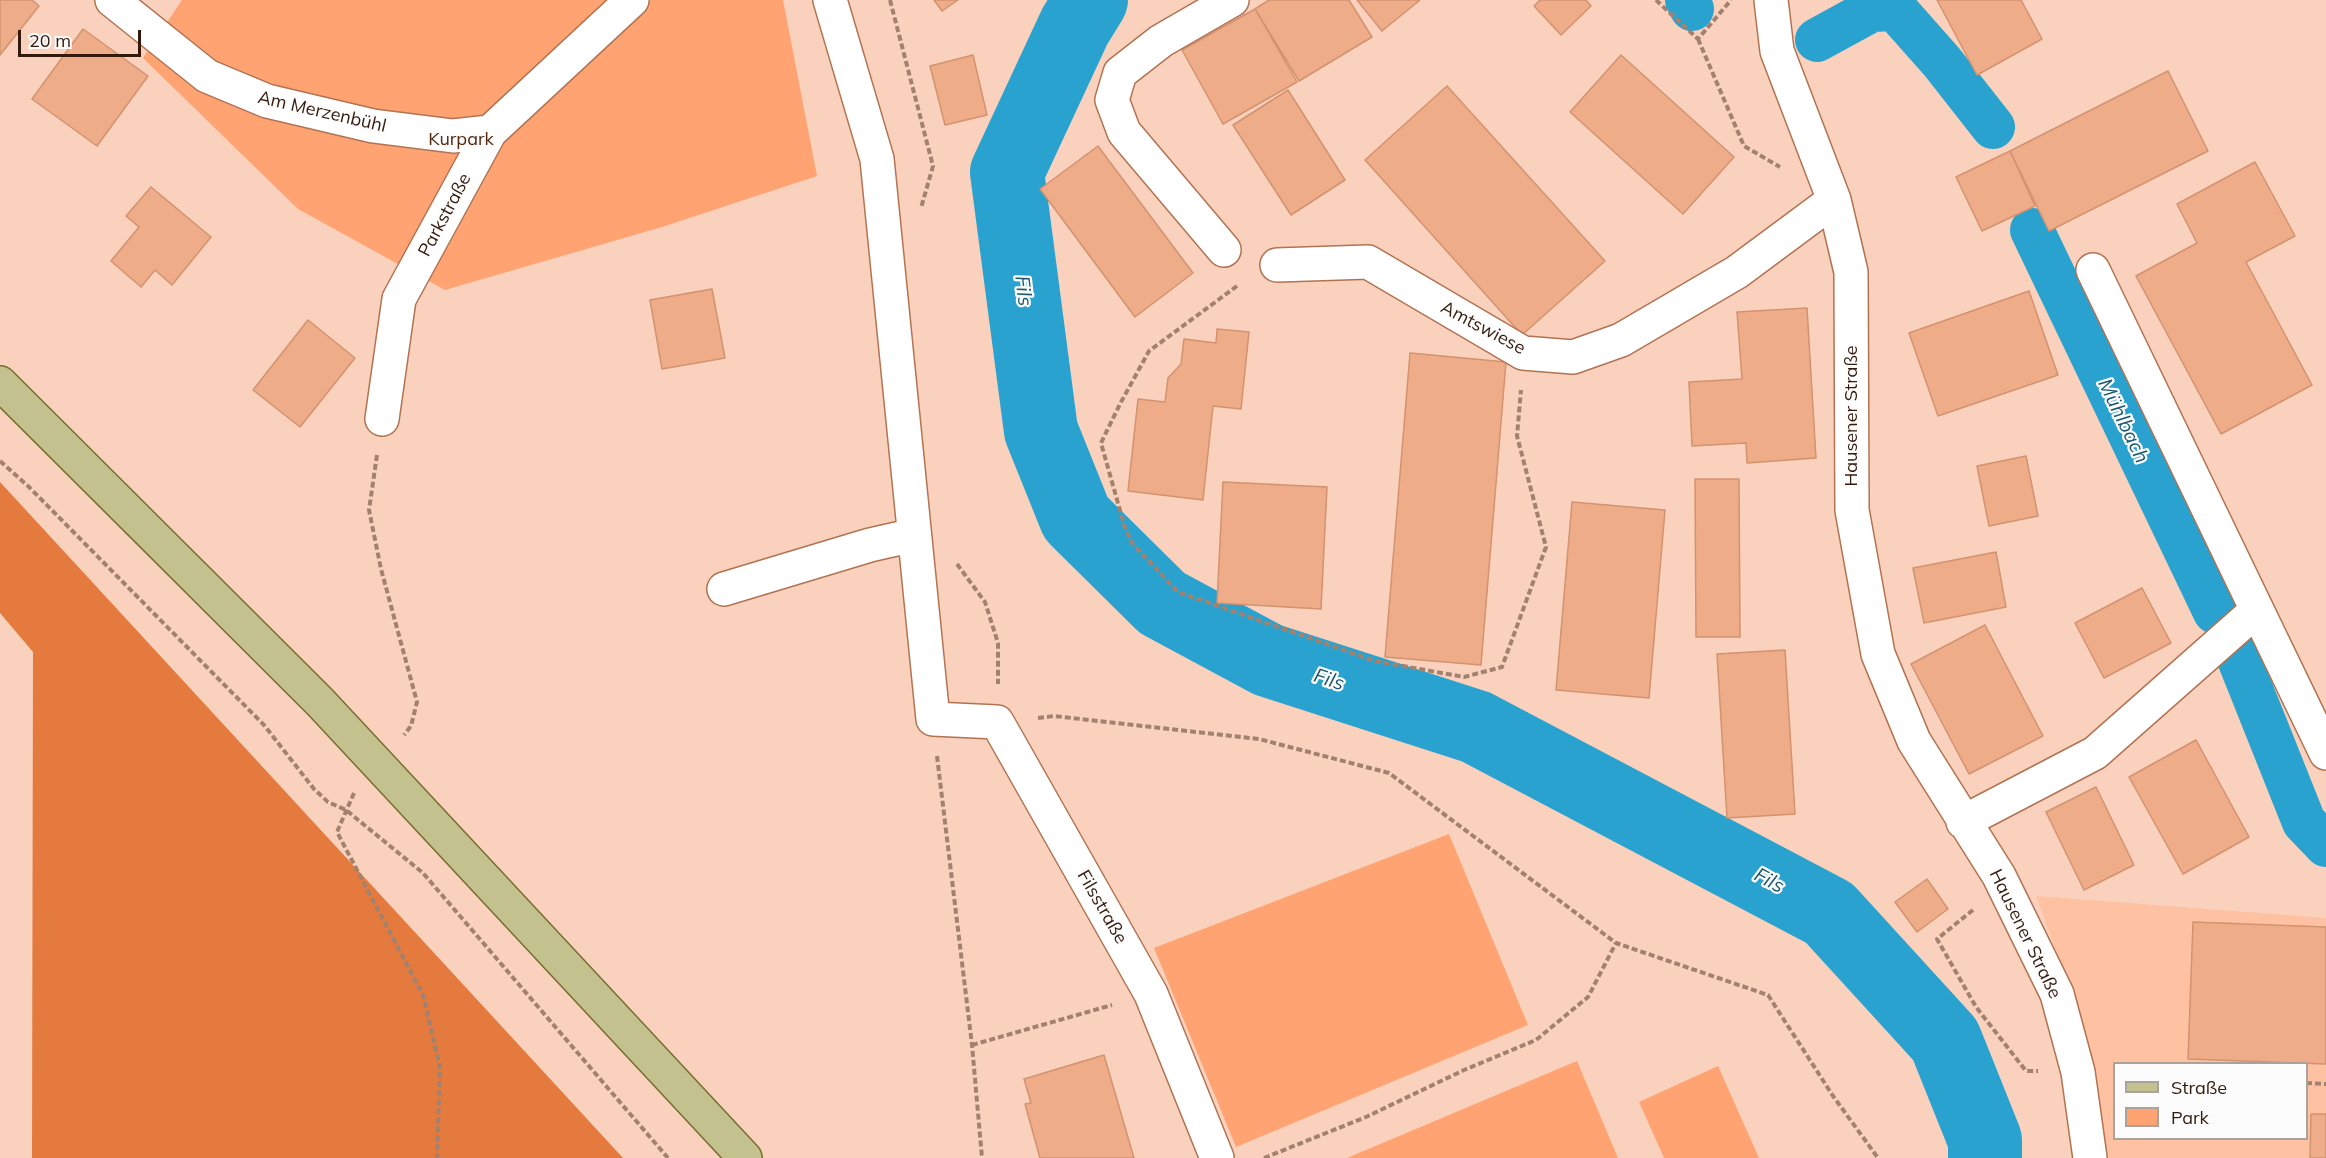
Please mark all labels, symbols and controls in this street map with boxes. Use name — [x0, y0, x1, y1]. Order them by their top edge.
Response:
scale bar — [21, 18, 144, 56]
text: 20 m — [29, 29, 71, 52]
street label: Am Merzenbühl — [256, 87, 388, 137]
park label: Kurpark — [428, 129, 494, 151]
street label: Parkstraße — [414, 170, 476, 260]
water label: Fils — [1009, 274, 1037, 308]
street label: Amtswiese — [1437, 297, 1529, 359]
street label: Hausener Straße — [1841, 345, 1863, 487]
water label: Mühlbach — [2092, 375, 2154, 467]
water label: Fils — [1311, 664, 1347, 696]
water label: Fils — [1750, 863, 1788, 899]
street label: Filsstraße — [1072, 866, 1132, 948]
street label: Hausener Straße — [1984, 866, 2066, 1002]
legend — [2113, 1062, 2308, 1140]
text: Straße — [2171, 1076, 2227, 1099]
text: Park — [2171, 1106, 2209, 1129]

